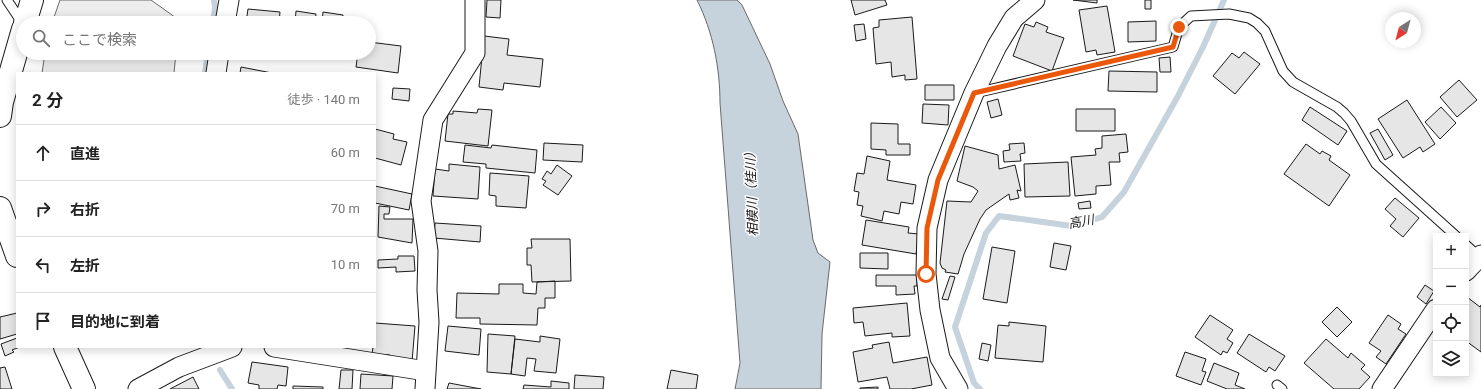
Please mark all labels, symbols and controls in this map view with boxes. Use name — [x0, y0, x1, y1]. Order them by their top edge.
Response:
north arrow — [1385, 12, 1421, 48]
search box — [16, 16, 376, 60]
route end — [1170, 18, 1188, 36]
icon: search — [30, 27, 52, 49]
text: ここで検索 — [62, 31, 137, 49]
text: 2 分 — [32, 90, 63, 110]
text: 徒歩 · 140 m — [288, 92, 360, 107]
icon: ahead — [32, 142, 54, 164]
text: 直進 — [70, 145, 100, 163]
text: 60 m — [331, 145, 360, 160]
water label: 相模川（桂川） — [742, 145, 761, 237]
icon: right — [32, 198, 54, 220]
text: 右折 — [70, 201, 100, 219]
text: 70 m — [331, 201, 360, 216]
water label: 高川 — [1067, 212, 1097, 231]
map controls — [1433, 233, 1469, 377]
button: + — [1433, 233, 1469, 269]
icon: left — [32, 254, 54, 276]
text: 左折 — [70, 257, 100, 275]
text: 10 m — [331, 257, 360, 272]
route start — [917, 265, 935, 283]
button: − — [1433, 269, 1469, 305]
button: locate — [1433, 305, 1469, 341]
icon: arrive — [32, 310, 54, 332]
text: 目的地に到着 — [70, 313, 160, 331]
button: layers — [1433, 341, 1469, 377]

